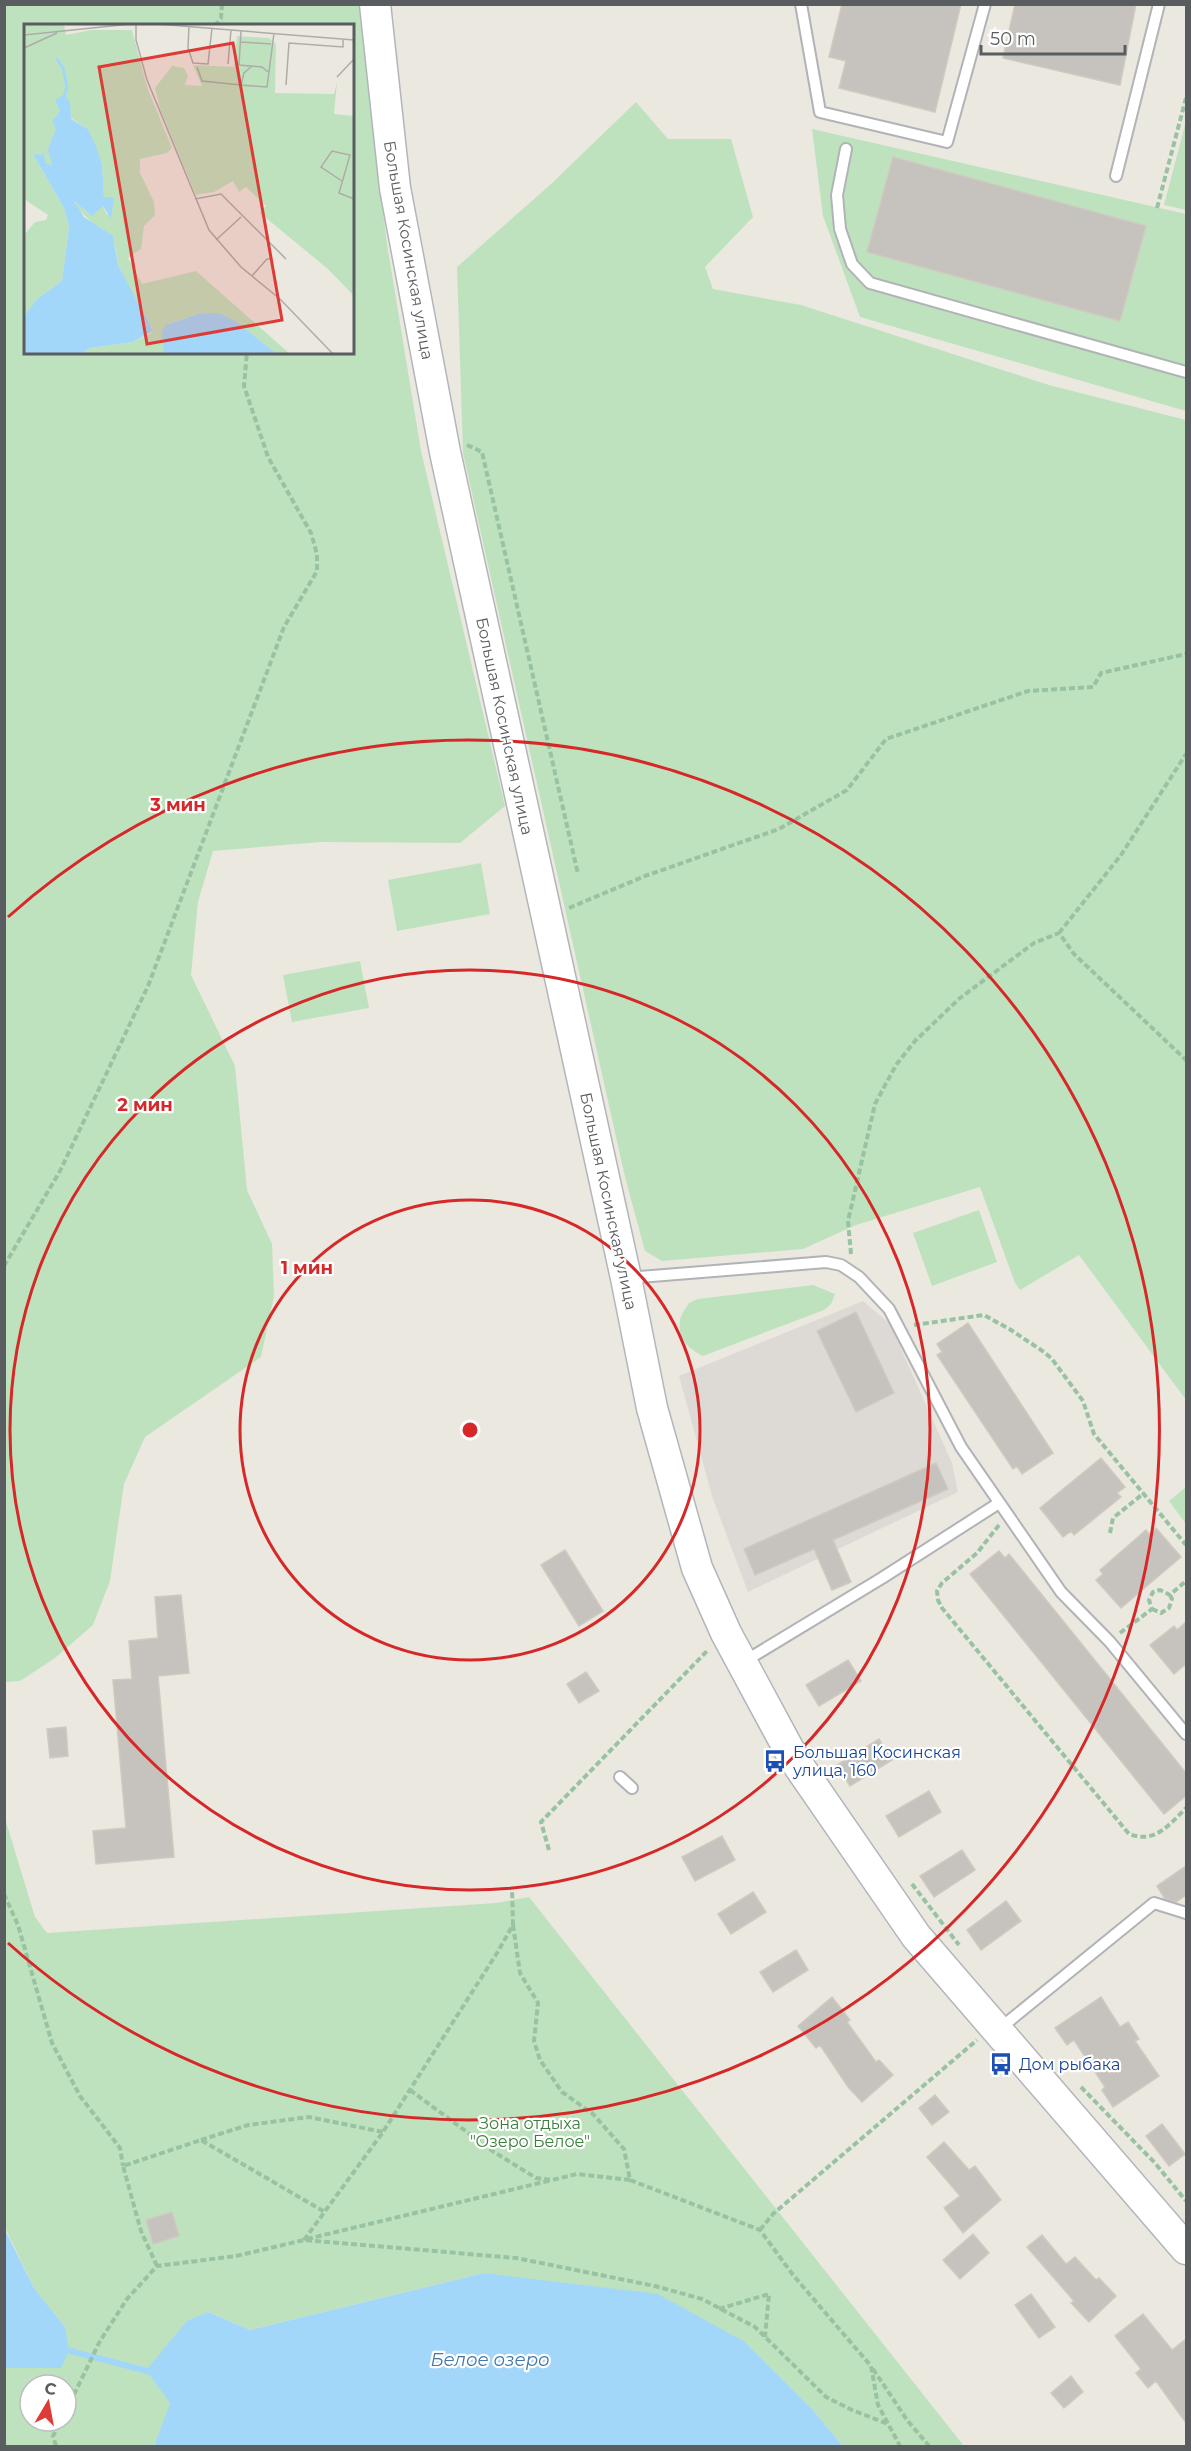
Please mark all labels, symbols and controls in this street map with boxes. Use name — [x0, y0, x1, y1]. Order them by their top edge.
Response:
scale bar — [981, 18, 1125, 56]
inset map — [24, 24, 354, 354]
text: 50 m — [990, 28, 1036, 50]
street label: Большая Косинская улица — [380, 139, 437, 361]
street label: Большая Косинская улица — [472, 616, 537, 837]
text: 3 мин — [149, 794, 206, 816]
street label: Большая Косинская улица — [576, 1091, 641, 1312]
text: 2 мин — [117, 1094, 173, 1116]
text: 1 мин — [281, 1257, 333, 1279]
centre of rings — [460, 1420, 480, 1440]
place label: Большая Косинская улица, 160 — [792, 1743, 961, 1780]
bus stop icon: Большая Косинская улица, 160 — [762, 1748, 788, 1774]
bus stop icon: Дом рыбака — [988, 2051, 1014, 2077]
place label: Дом рыбака — [1019, 2055, 1120, 2074]
park label: Зона отдыха "Озеро Белое" — [470, 2114, 590, 2151]
water label: Белое озеро — [430, 2349, 550, 2371]
north arrow — [18, 2373, 78, 2433]
text: С — [43, 2378, 58, 2399]

